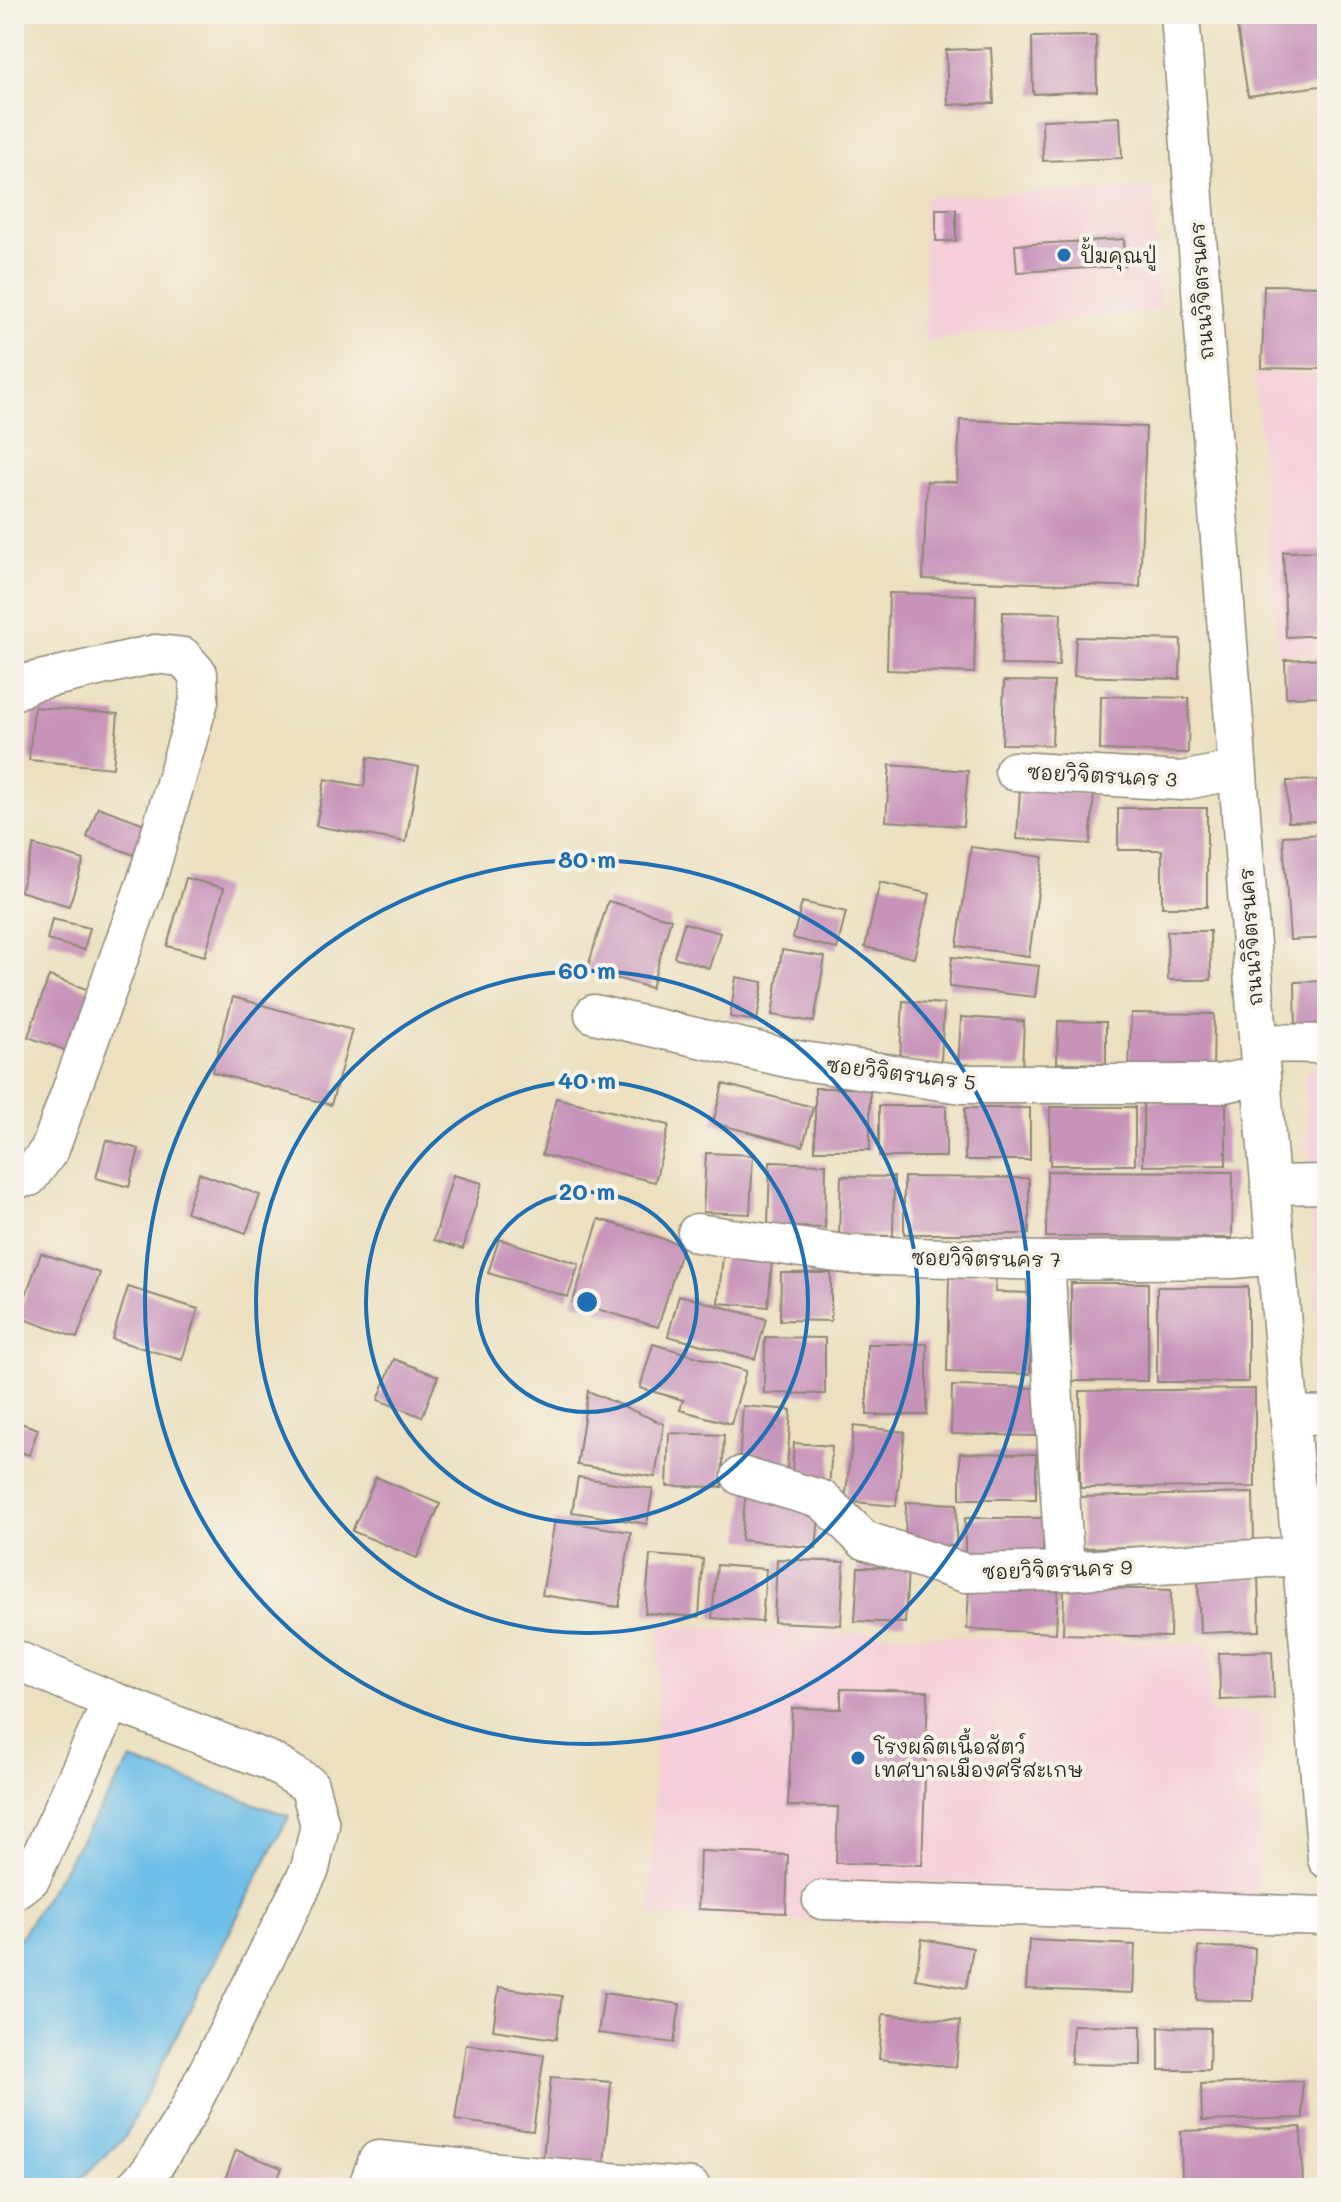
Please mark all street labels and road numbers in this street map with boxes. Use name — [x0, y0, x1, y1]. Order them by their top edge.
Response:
street label: ถนนวิจิตรนคร — [1183, 221, 1219, 361]
street label: ซอยวิจิตรนคร 3 — [1026, 758, 1178, 792]
street label: ถนนวิจิตรนคร — [1232, 867, 1268, 1007]
street label: ซอยวิจิตรนคร 5 — [825, 1051, 977, 1095]
street label: ซอยวิจิตรนคร 7 — [911, 1244, 1061, 1272]
street label: ซอยวิจิตรนคร 9 — [981, 1553, 1133, 1585]

